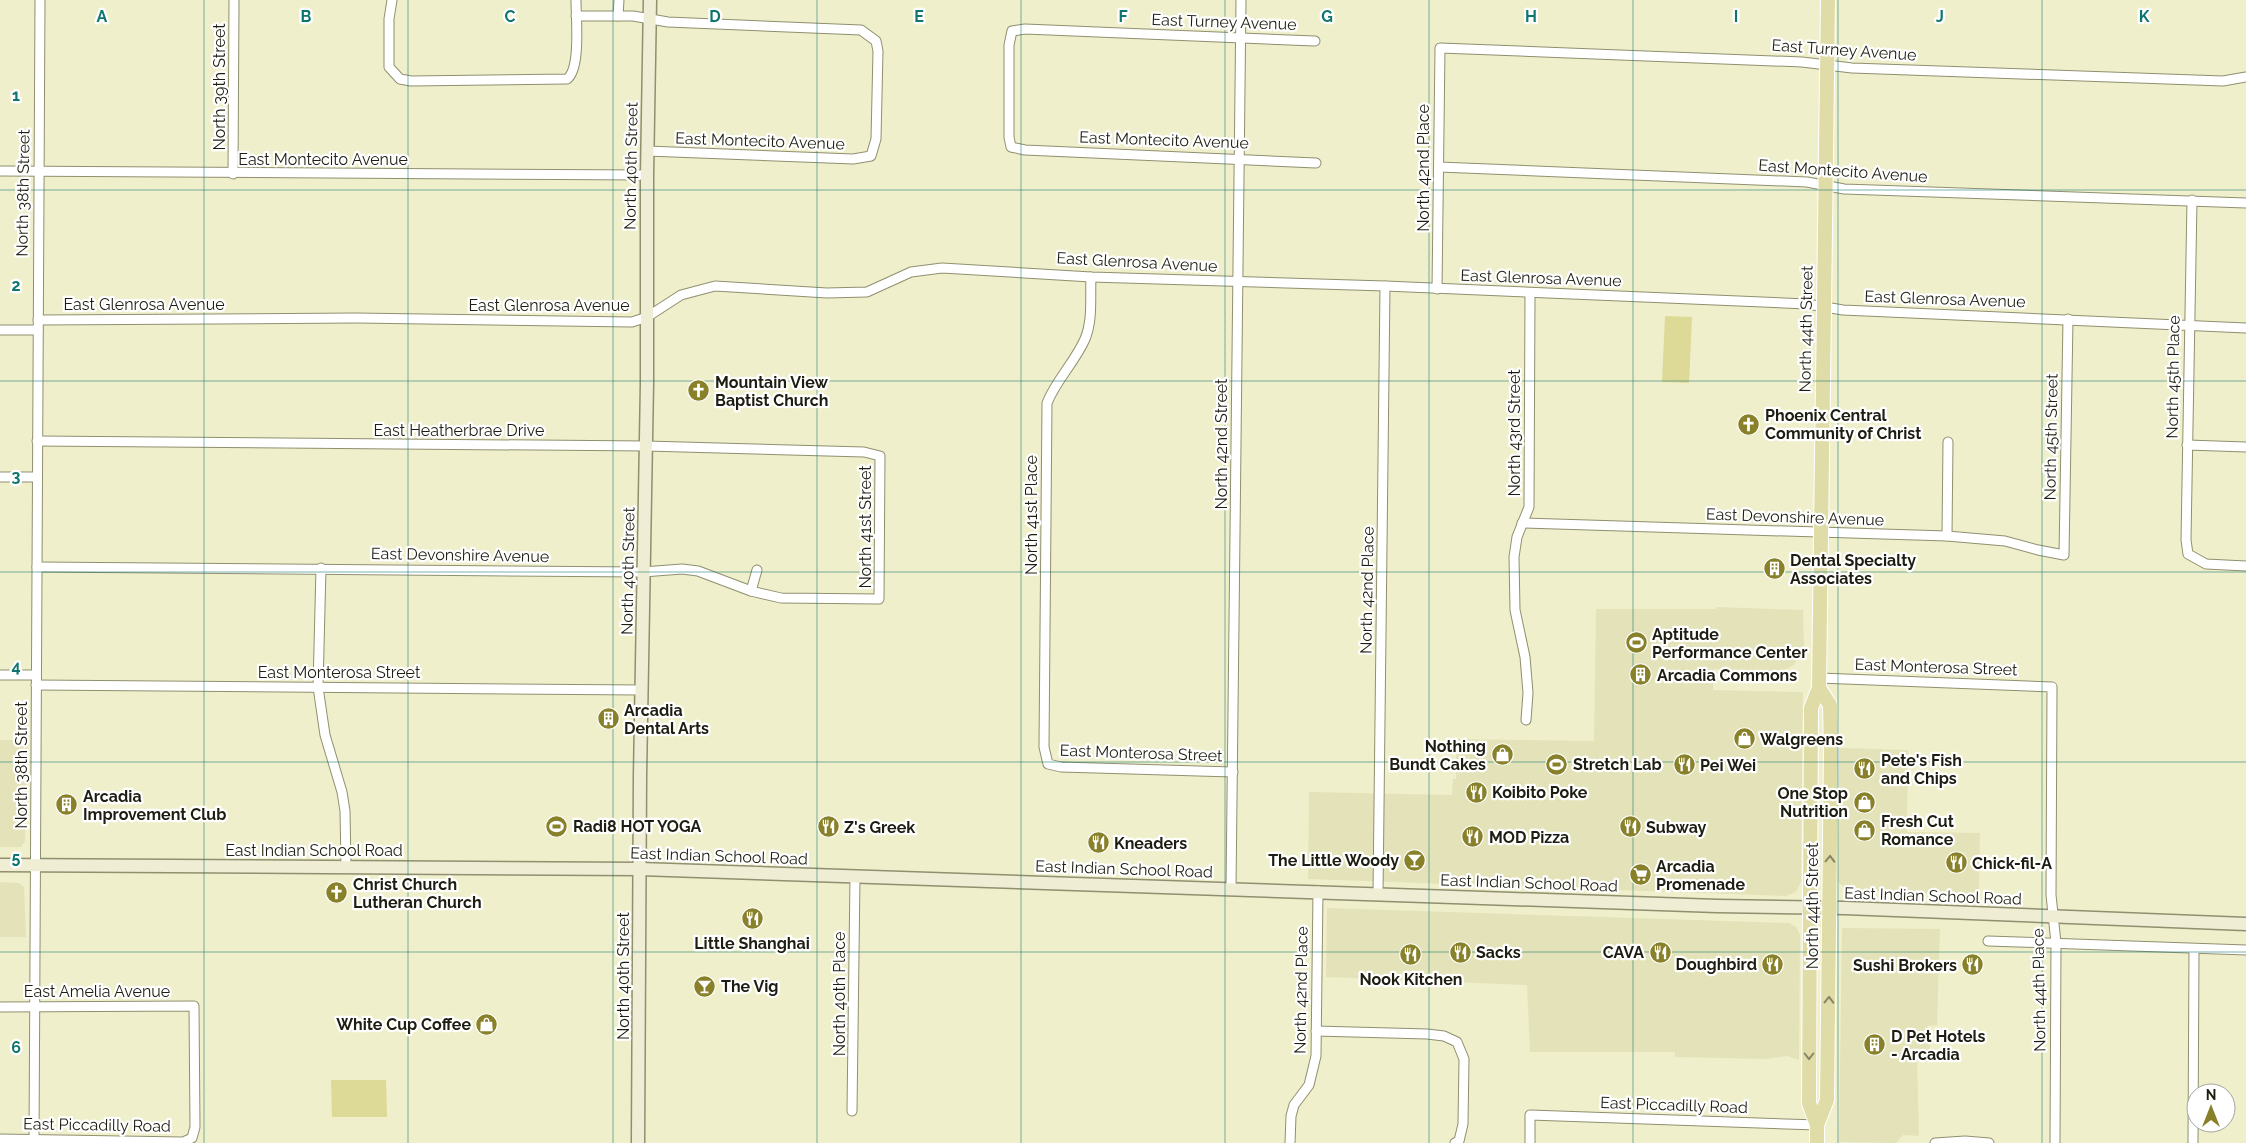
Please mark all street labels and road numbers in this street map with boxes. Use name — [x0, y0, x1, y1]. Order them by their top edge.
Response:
street label: East Turney Avenue — [1151, 10, 1297, 34]
street label: North 39th Street — [210, 23, 229, 151]
street label: East Turney Avenue — [1771, 35, 1917, 65]
street label: North 40th Street — [620, 101, 642, 230]
street label: North 42nd Place — [1414, 104, 1433, 232]
street label: East Montecito Avenue — [1079, 128, 1249, 152]
street label: North 38th Street — [12, 129, 34, 257]
street label: East Montecito Avenue — [675, 129, 845, 153]
street label: East Montecito Avenue — [238, 150, 408, 169]
street label: East Montecito Avenue — [1758, 156, 1928, 186]
street label: East Glenrosa Avenue — [1056, 248, 1218, 276]
street label: North 44th Street — [1795, 265, 1817, 393]
street label: East Glenrosa Avenue — [1460, 266, 1622, 290]
street label: East Glenrosa Avenue — [1864, 287, 2026, 311]
street label: East Glenrosa Avenue — [63, 295, 225, 314]
street label: East Glenrosa Avenue — [468, 296, 630, 315]
street label: North 45th Place — [2162, 315, 2184, 439]
street label: North 43rd Street — [1505, 369, 1524, 497]
street label: North 45th Street — [2040, 373, 2062, 501]
street label: North 42nd Street — [1212, 378, 1231, 509]
street label: East Heatherbrae Drive — [374, 421, 544, 440]
street label: North 41st Place — [1022, 455, 1041, 575]
street label: North 41st Street — [856, 465, 875, 589]
street label: East Devonshire Avenue — [1706, 504, 1884, 530]
street label: North 40th Street — [617, 506, 639, 635]
street label: North 42nd Place — [1356, 526, 1378, 654]
street label: East Devonshire Avenue — [371, 544, 549, 566]
street label: East Monterosa Street — [1854, 655, 2018, 679]
street label: East Monterosa Street — [258, 663, 421, 682]
street label: North 38th Street — [12, 701, 31, 829]
street label: East Monterosa Street — [1059, 741, 1223, 765]
street label: East Indian School Road — [225, 841, 403, 860]
street label: North 44th Street — [1803, 842, 1822, 969]
street label: East Indian School Road — [630, 843, 808, 869]
street label: East Indian School Road — [1035, 856, 1213, 882]
street label: East Indian School Road — [1440, 870, 1618, 896]
street label: East Indian School Road — [1844, 883, 2022, 909]
street label: North 40th Street — [614, 911, 633, 1040]
street label: North 42nd Place — [1290, 926, 1312, 1054]
street label: North 44th Place — [2028, 928, 2050, 1052]
street label: North 40th Place — [830, 932, 849, 1056]
street label: East Amelia Avenue — [24, 982, 170, 1001]
street label: East Piccadilly Road — [1600, 1093, 1748, 1117]
street label: East Piccadilly Road — [23, 1114, 171, 1136]

